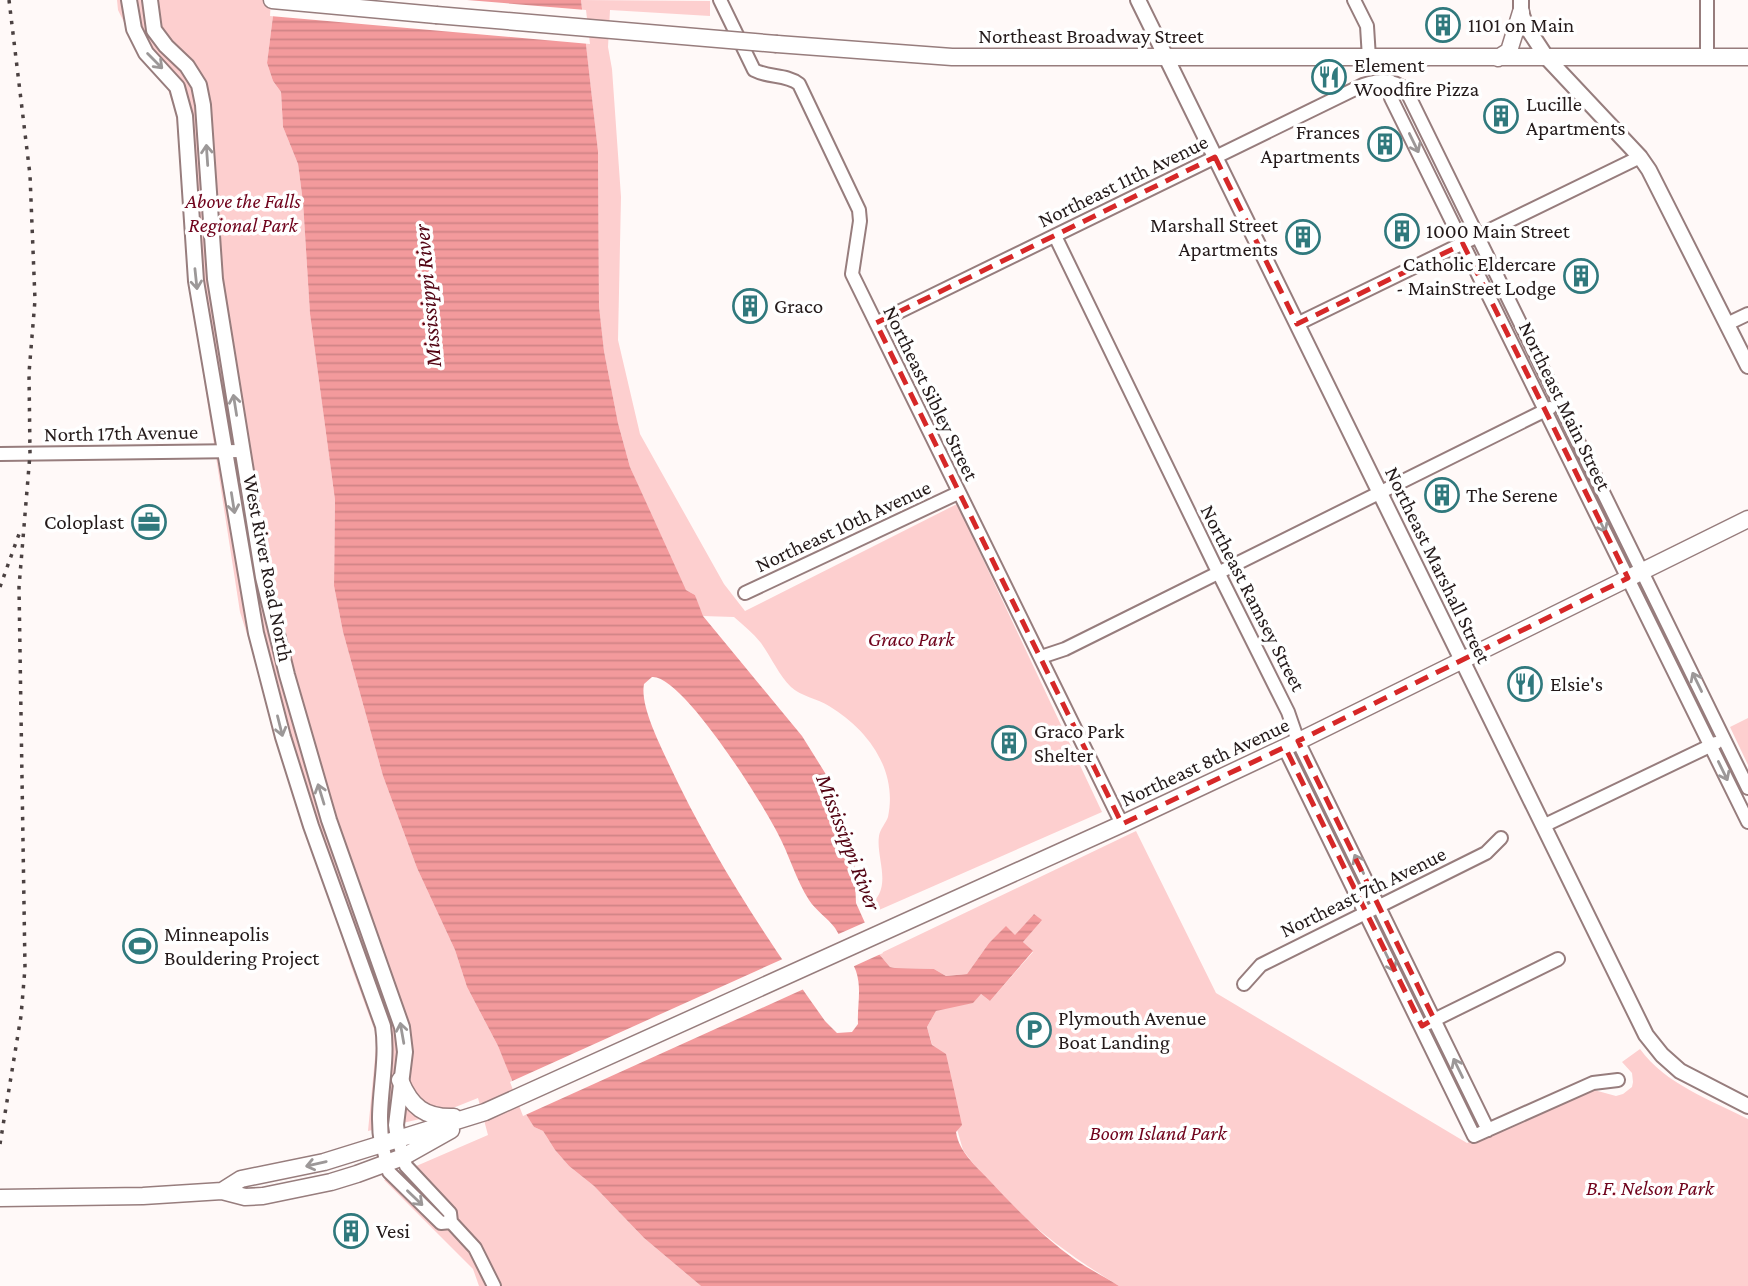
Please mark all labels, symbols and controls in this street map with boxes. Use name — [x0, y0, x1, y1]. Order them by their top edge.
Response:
building icon: 1101 on Main — [1424, 6, 1462, 44]
place label: 1101 on Main — [1468, 13, 1574, 37]
street label: Northeast Broadway Street — [978, 24, 1205, 48]
one-way arrow — [146, 52, 163, 69]
place label: Element Woodfire Pizza — [1354, 53, 1480, 101]
restaurant icon: Element Woodfire Pizza — [1310, 58, 1348, 96]
place label: Lucille Apartments — [1526, 92, 1625, 140]
building icon: Lucille Apartments — [1482, 97, 1520, 135]
place label: Frances Apartments — [1261, 120, 1360, 168]
building icon: Frances Apartments — [1366, 125, 1404, 163]
street label: Northeast 11th Avenue — [1034, 129, 1212, 233]
one-way arrow — [1407, 132, 1421, 153]
one-way arrow — [200, 144, 213, 167]
park label: Above the Falls Regional Park — [184, 189, 301, 237]
building icon: 1000 Main Street — [1383, 212, 1421, 250]
place label: Marshall Street Apartments — [1150, 213, 1279, 261]
building icon: Marshall Street Apartments — [1284, 218, 1322, 256]
place label: 1000 Main Street — [1426, 219, 1571, 243]
water label: Mississippi River — [408, 222, 446, 370]
place label: Catholic Eldercare - MainStreet Lodge — [1396, 252, 1556, 300]
building icon: Catholic Eldercare - MainStreet Lodge — [1562, 257, 1600, 295]
one-way arrow — [190, 267, 203, 290]
building icon: Graco — [731, 287, 769, 325]
place label: Graco — [774, 294, 823, 318]
street label: Northeast Sibley Street — [878, 302, 984, 485]
street label: Northeast Main Street — [1514, 318, 1617, 495]
one-way arrow — [228, 394, 241, 417]
street label: North 17th Avenue — [44, 420, 198, 446]
street label: Northeast Marshall Street — [1380, 463, 1497, 668]
street label: West River Road North — [238, 472, 298, 664]
street label: Northeast 10th Avenue — [751, 475, 935, 577]
building icon: The Serene — [1423, 476, 1461, 514]
place label: The Serene — [1466, 483, 1558, 507]
one-way arrow — [227, 491, 240, 514]
street label: Northeast Ramsey Street — [1195, 501, 1311, 696]
office icon: Coloplast — [130, 503, 168, 541]
place label: Coloplast — [44, 510, 125, 534]
one-way arrow — [1595, 512, 1609, 533]
park label: Graco Park — [868, 627, 955, 651]
restaurant icon: Elsie's — [1506, 665, 1544, 703]
place label: Elsie's — [1550, 672, 1603, 696]
one-way arrow — [1690, 672, 1703, 693]
street label: Northeast 8th Avenue — [1117, 712, 1293, 812]
one-way arrow — [274, 714, 287, 736]
place label: Graco Park Shelter — [1034, 719, 1124, 767]
building icon: Graco Park Shelter — [990, 724, 1028, 762]
one-way arrow — [1717, 760, 1731, 781]
water label: Mississippi River — [811, 769, 887, 915]
one-way arrow — [314, 783, 327, 805]
street label: Northeast 7th Avenue — [1276, 841, 1450, 943]
one-way arrow — [1351, 854, 1365, 875]
place label: Minneapolis Bouldering Project — [164, 922, 320, 970]
sports icon: Minneapolis Bouldering Project — [121, 927, 159, 965]
one-way arrow — [1384, 951, 1398, 972]
place label: Plymouth Avenue Boat Landing — [1058, 1006, 1206, 1054]
parking icon: Plymouth Avenue Boat Landing — [1015, 1011, 1053, 1049]
one-way arrow — [395, 1022, 408, 1045]
one-way arrow — [1451, 1058, 1464, 1079]
park label: Boom Island Park — [1089, 1121, 1228, 1145]
one-way arrow — [306, 1158, 328, 1171]
park label: B.F. Nelson Park — [1586, 1176, 1715, 1200]
one-way arrow — [407, 1189, 424, 1206]
building icon: Vesi — [332, 1212, 370, 1250]
place label: Vesi — [376, 1219, 411, 1243]

